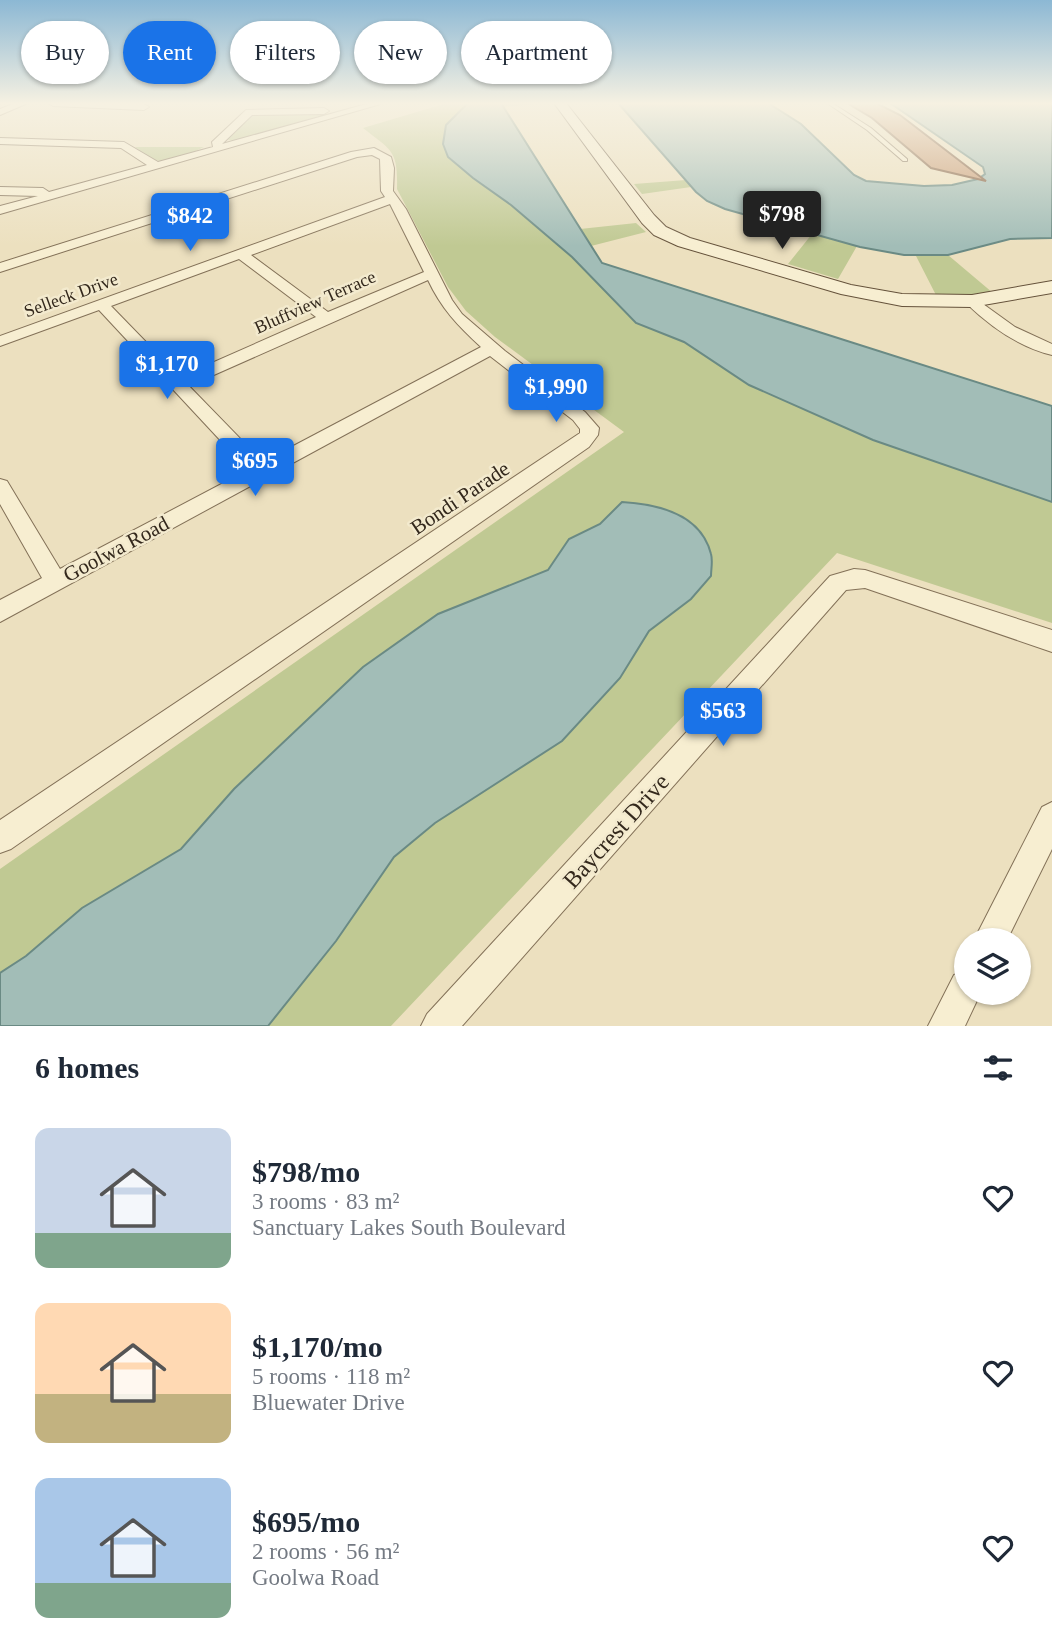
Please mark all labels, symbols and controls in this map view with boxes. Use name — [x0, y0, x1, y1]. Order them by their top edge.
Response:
chip: Buy — [21, 21, 109, 84]
chip: Rent — [123, 21, 216, 84]
chip: Filters — [230, 21, 340, 84]
chip: New — [354, 21, 447, 84]
chip: Apartment — [461, 21, 612, 84]
pin: $798 — [741, 191, 823, 251]
pin: $842 — [149, 194, 231, 253]
text: $798 — [759, 201, 805, 226]
text: $842 — [167, 203, 213, 228]
street label: Bluffview Terrace — [251, 266, 379, 338]
street label: Selleck Drive — [21, 269, 121, 321]
pin: $1,170 — [110, 342, 224, 401]
text: $1,170 — [135, 351, 199, 376]
pin: $1,990 — [499, 364, 613, 424]
text: $1,990 — [524, 374, 588, 399]
pin: $695 — [214, 438, 296, 498]
text: $695 — [232, 448, 278, 473]
street label: Bondi Parade — [406, 456, 514, 540]
street label: Goolwa Road — [59, 511, 173, 587]
pin: $563 — [682, 688, 764, 748]
text: $563 — [700, 698, 746, 723]
street label: Baycrest Drive — [558, 769, 674, 893]
map controls — [954, 928, 1031, 1005]
button: layers — [954, 928, 1031, 1005]
icon: filters — [979, 1049, 1017, 1087]
text: 6 homes — [35, 1051, 139, 1084]
text: $798/mo — [252, 1155, 360, 1188]
icon: home — [91, 1156, 175, 1240]
icon: heart — [979, 1179, 1017, 1217]
text: 3 rooms · 83 m² — [252, 1189, 399, 1214]
text: Sanctuary Lakes South Boulevard — [252, 1215, 566, 1240]
text: $1,170/mo — [252, 1330, 383, 1363]
icon: home — [91, 1331, 175, 1415]
icon: heart — [979, 1354, 1017, 1392]
text: 5 rooms · 118 m² — [252, 1364, 410, 1389]
text: Bluewater Drive — [252, 1390, 405, 1415]
text: $695/mo — [252, 1505, 360, 1538]
icon: home — [91, 1506, 175, 1590]
icon: heart — [979, 1529, 1017, 1567]
text: 2 rooms · 56 m² — [252, 1539, 399, 1564]
text: Goolwa Road — [252, 1565, 379, 1590]

